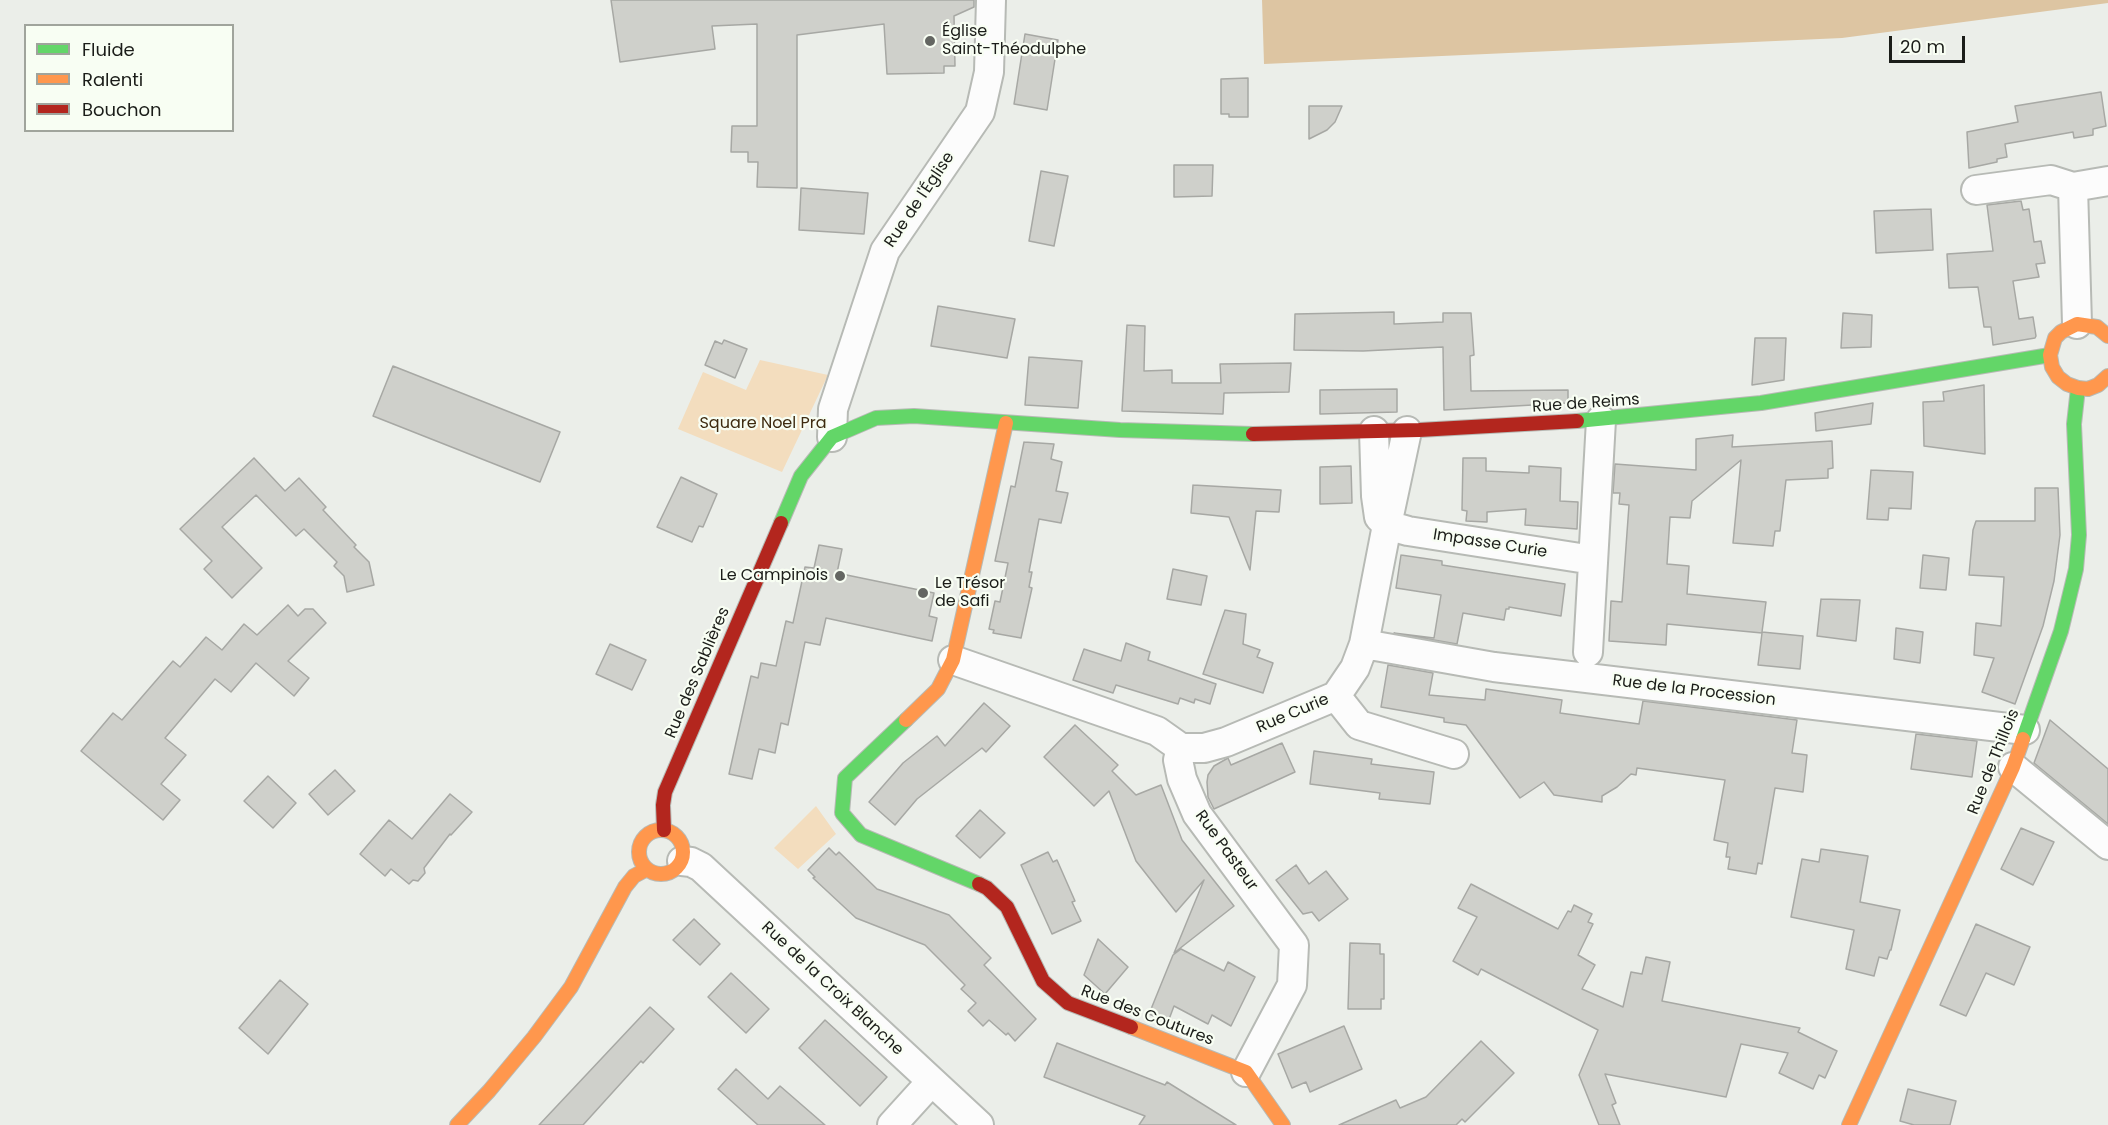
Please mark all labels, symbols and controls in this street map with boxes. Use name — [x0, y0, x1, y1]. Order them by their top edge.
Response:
place label: Église Saint-Théodulphe — [942, 22, 1086, 60]
legend — [24, 24, 234, 132]
scale bar — [1892, 24, 1968, 62]
marker: Église Saint-Théodulphe — [923, 34, 937, 48]
text: 20 m — [1900, 34, 1945, 59]
text: Fluide — [82, 37, 135, 62]
text: Ralenti — [82, 67, 143, 92]
text: Bouchon — [82, 97, 162, 122]
street label: Rue de l'Église — [881, 149, 959, 251]
street label: Rue de Reims — [1532, 391, 1640, 417]
park label: Square Noel Pra — [699, 414, 827, 434]
street label: Impasse Curie — [1432, 525, 1548, 563]
place label: Le Campinois — [720, 566, 828, 586]
marker: Le Campinois — [833, 569, 847, 583]
place label: Le Trésor de Safi — [935, 574, 1005, 612]
marker: Le Trésor de Safi — [916, 586, 930, 600]
street label: Rue des Sablières — [662, 605, 734, 741]
street label: Rue de la Procession — [1611, 671, 1777, 711]
street label: Rue Curie — [1254, 690, 1332, 738]
street label: Rue de Thillois — [1964, 706, 2024, 818]
street label: Rue Pasteur — [1190, 807, 1262, 895]
street label: Rue de la Croix Blanche — [757, 918, 907, 1060]
street label: Rue des Coutures — [1078, 982, 1216, 1050]

